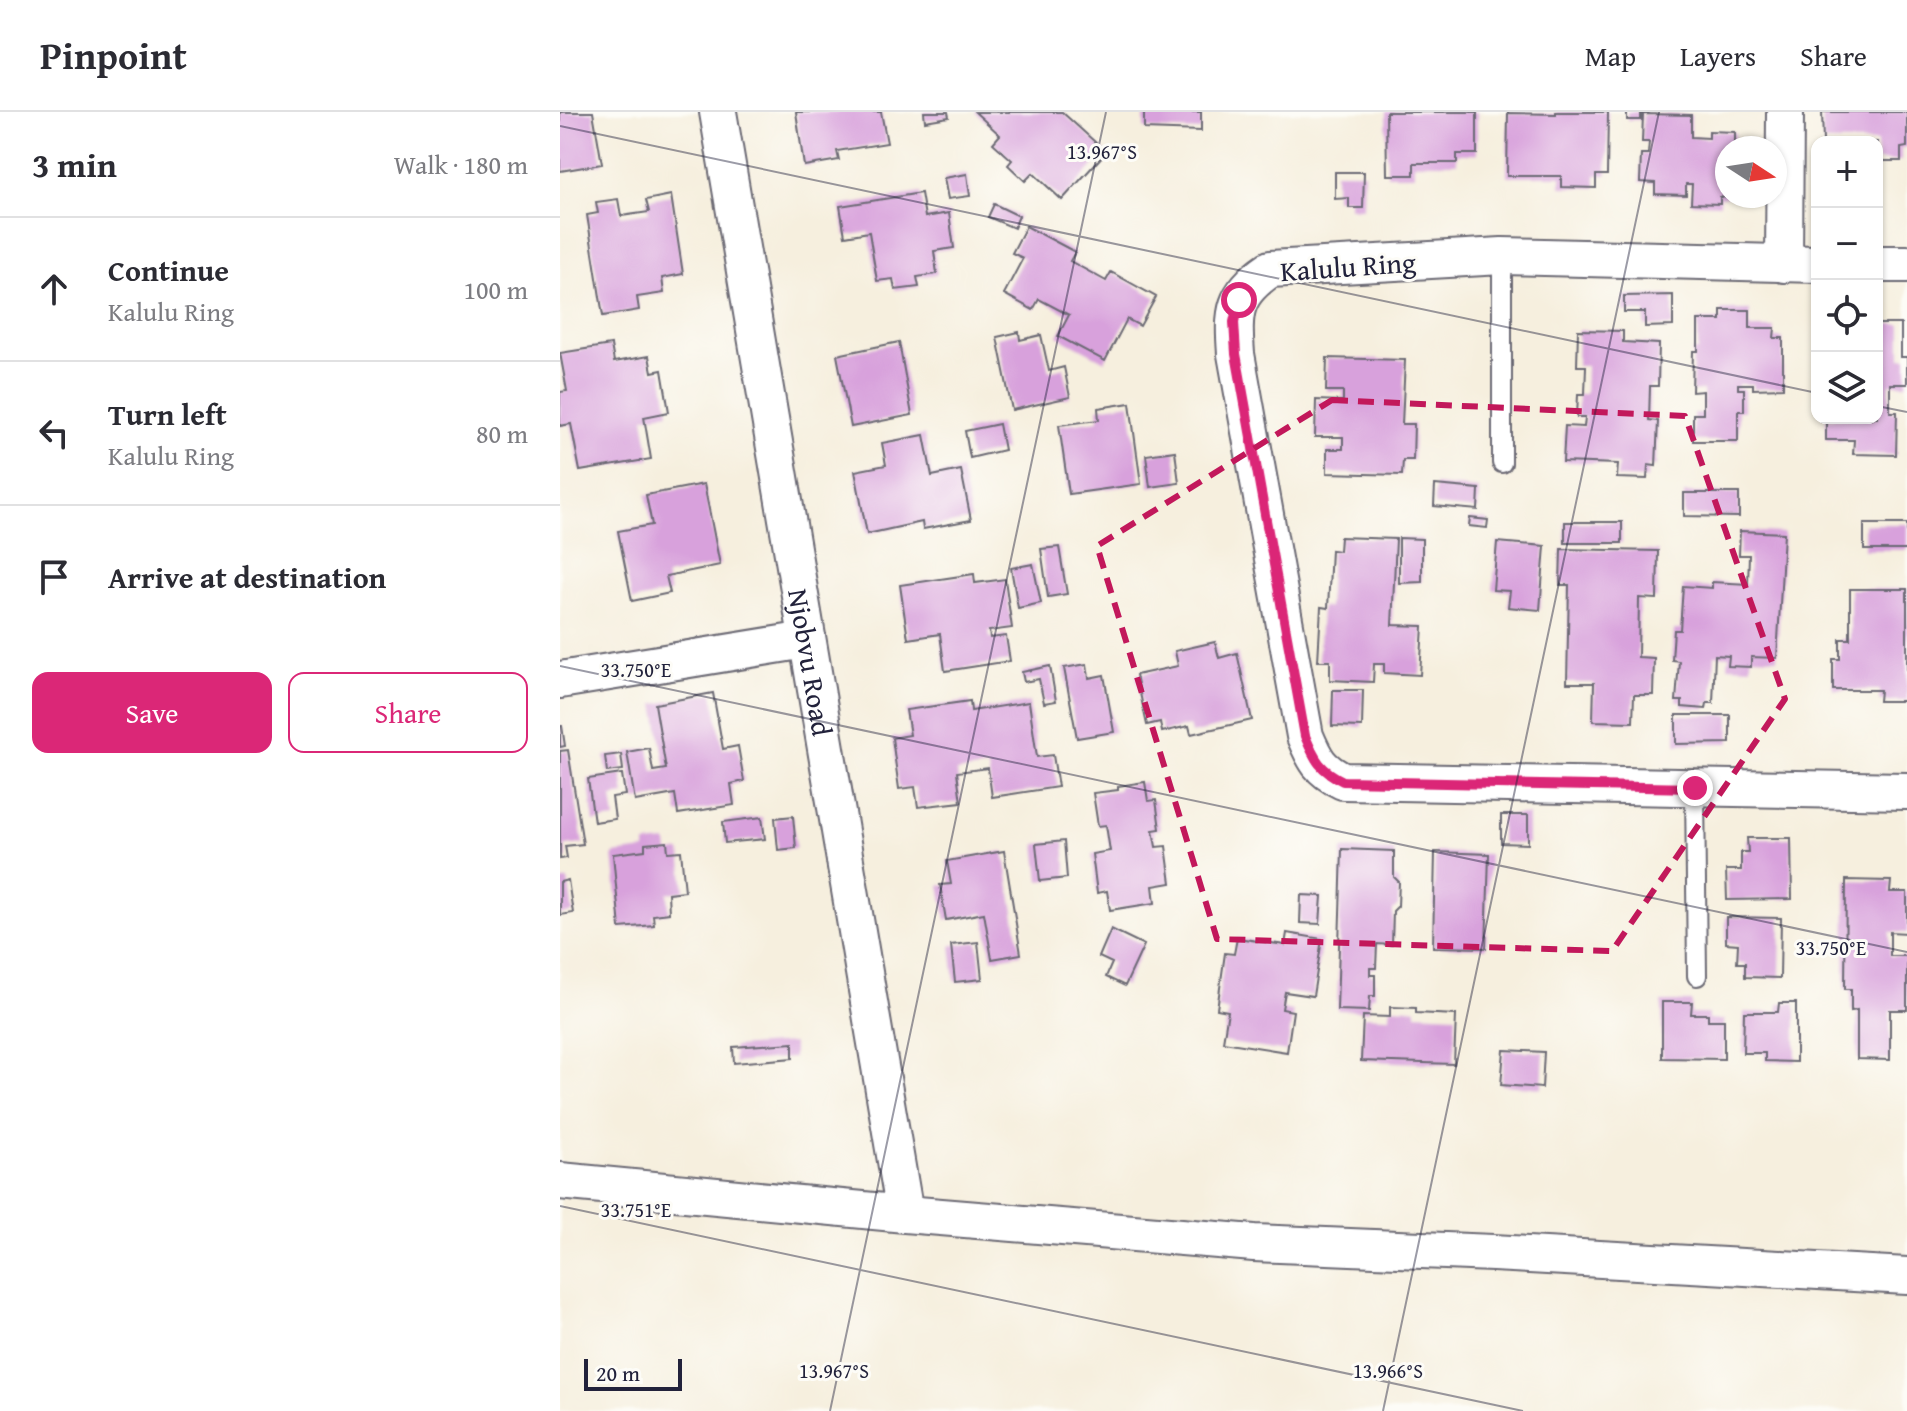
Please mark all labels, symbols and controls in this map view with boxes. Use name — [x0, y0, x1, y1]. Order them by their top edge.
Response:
text: Pinpoint — [40, 27, 187, 83]
text: Map — [1585, 35, 1636, 76]
text: Layers — [1680, 35, 1756, 76]
text: Share — [1800, 35, 1867, 76]
north arrow — [1715, 136, 1787, 208]
map controls — [1811, 136, 1883, 424]
button: + — [1811, 136, 1883, 208]
text: 13.967°S — [1067, 137, 1137, 166]
text: 3 min — [32, 140, 117, 189]
text: Walk · 180 m — [394, 145, 528, 184]
button: − — [1811, 208, 1883, 280]
street label: Kalulu Ring — [1279, 241, 1417, 291]
text: Continue — [108, 248, 229, 292]
icon: ahead — [32, 267, 76, 311]
text: 100 m — [463, 270, 528, 309]
button: locate — [1811, 280, 1883, 352]
route start — [1221, 282, 1257, 318]
text: Kalulu Ring — [108, 292, 234, 331]
button: layers — [1811, 352, 1883, 424]
text: Turn left — [108, 392, 227, 436]
icon: left — [32, 411, 76, 455]
text: 80 m — [476, 414, 528, 453]
text: Kalulu Ring — [108, 436, 234, 475]
icon: arrive — [32, 555, 76, 599]
text: Arrive at destination — [108, 555, 386, 599]
street label: Njobvu Road — [779, 585, 844, 739]
text: 33.750°E — [601, 655, 671, 684]
button: Save — [32, 672, 272, 753]
button: Share — [288, 672, 528, 753]
route end — [1677, 770, 1713, 806]
text: 33.750°E — [1796, 933, 1866, 962]
text: 33.751°E — [601, 1195, 671, 1224]
scale bar — [584, 1355, 682, 1391]
text: 13.967°S — [799, 1356, 869, 1385]
text: 13.966°S — [1353, 1356, 1423, 1385]
text: 20 m — [596, 1357, 640, 1389]

